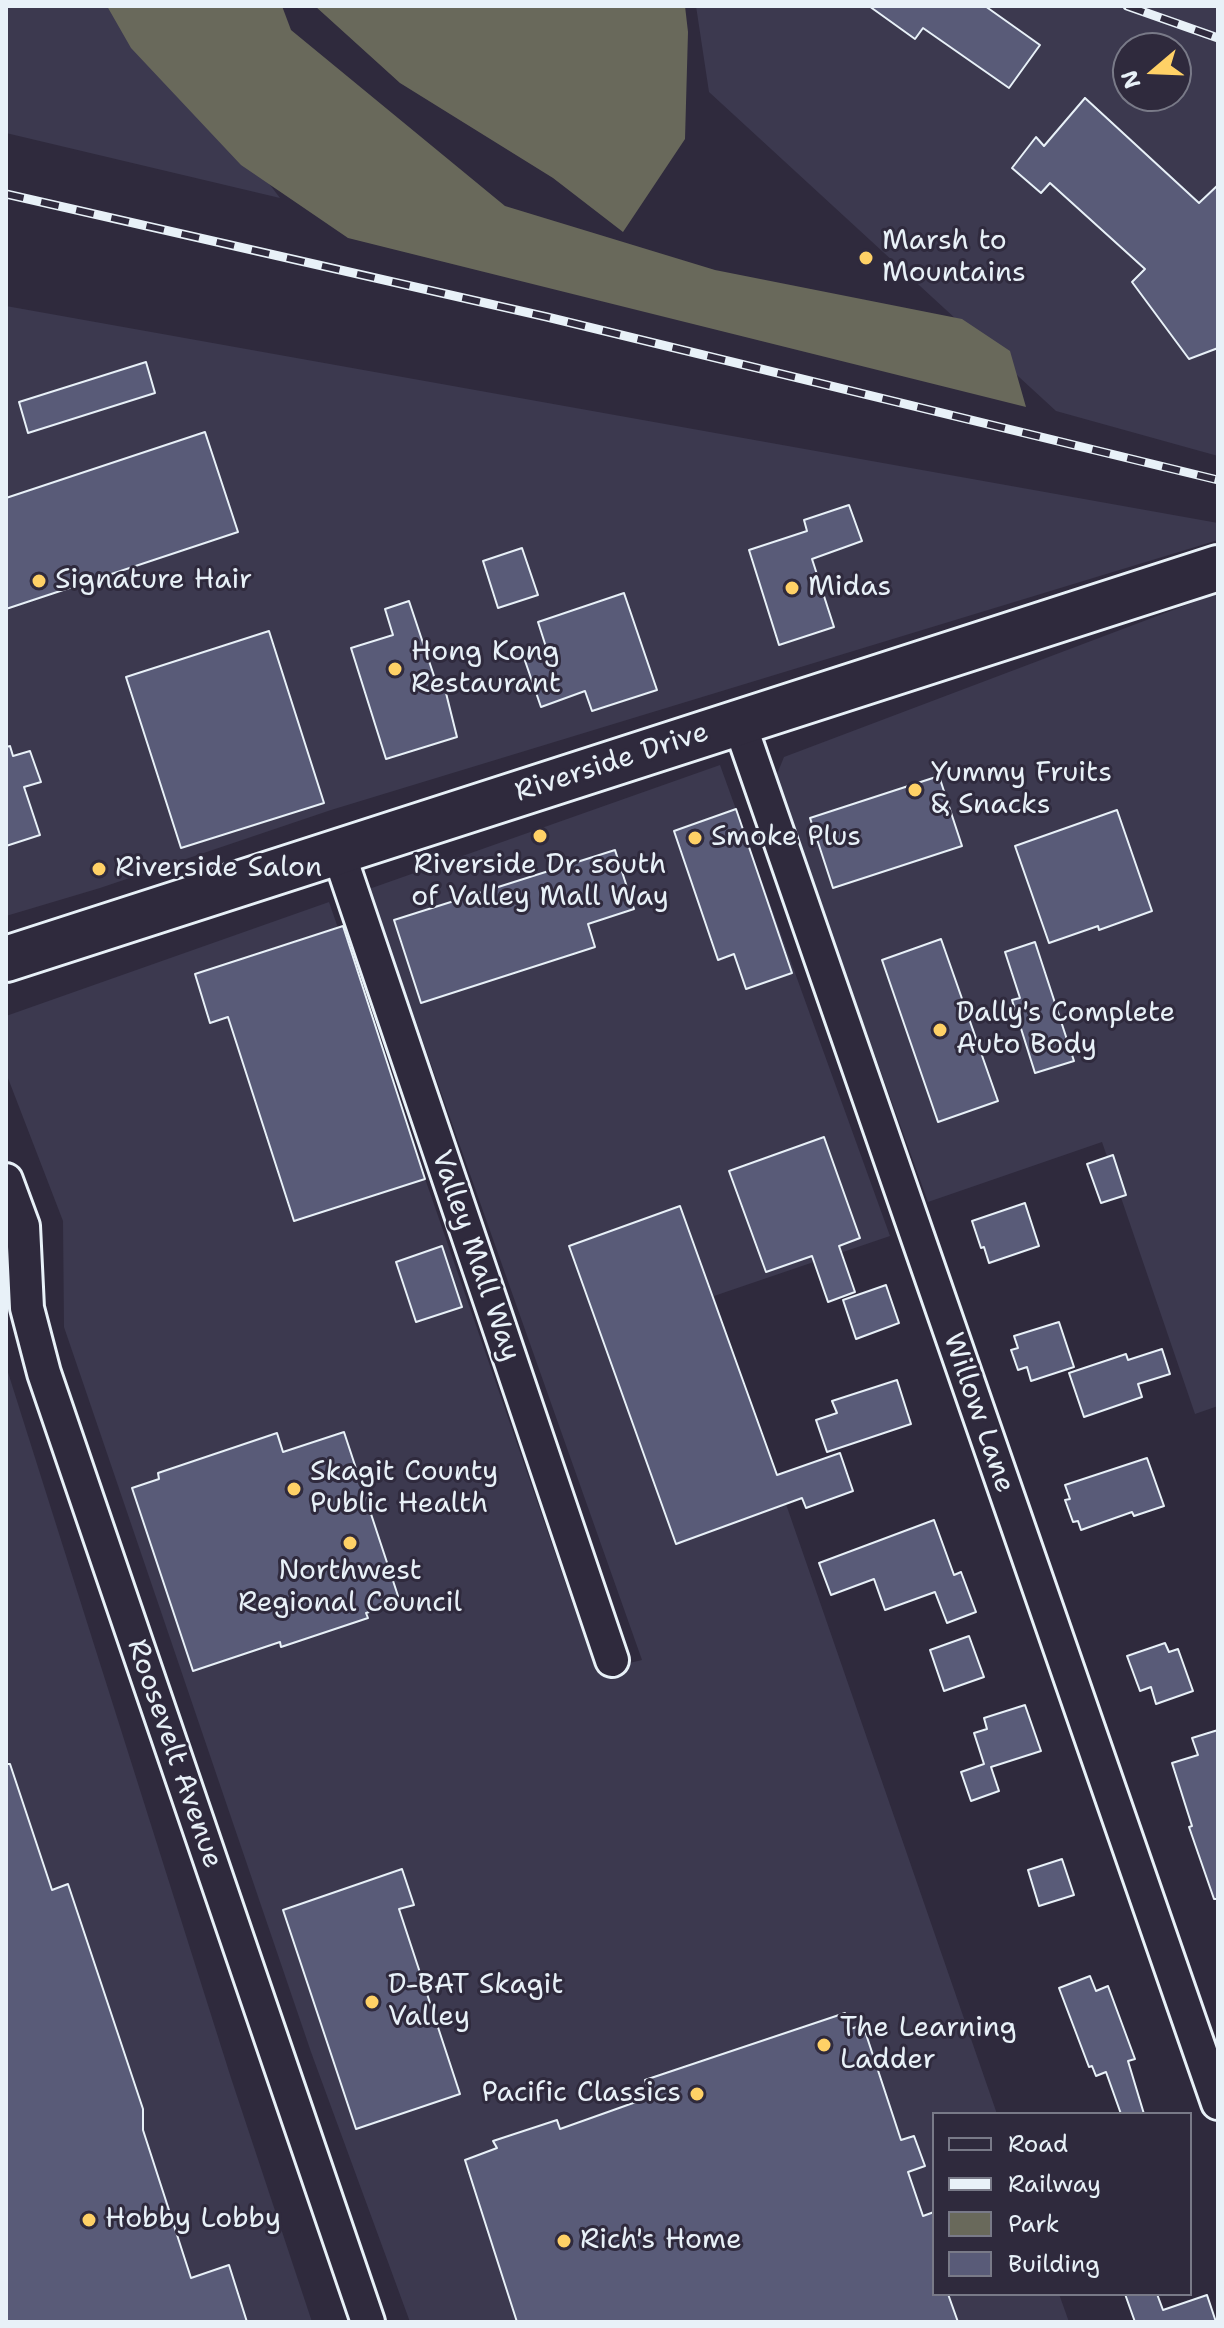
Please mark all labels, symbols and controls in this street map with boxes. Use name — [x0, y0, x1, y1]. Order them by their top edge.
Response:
north arrow — [1112, 32, 1192, 112]
text: N — [1114, 66, 1147, 92]
place label: Marsh to Mountains — [882, 225, 1026, 291]
marker: Marsh to Mountains — [857, 249, 875, 267]
place label: Signature Hair — [55, 564, 252, 598]
place label: Midas — [808, 571, 891, 605]
marker: Signature Hair — [30, 572, 48, 590]
marker: Midas — [783, 579, 801, 597]
place label: Hong Kong Restaurant — [411, 636, 561, 702]
marker: Hong Kong Restaurant — [386, 660, 404, 678]
street label: Riverside Drive — [511, 716, 713, 810]
place label: Yummy Fruits & Snacks — [931, 757, 1112, 823]
marker: Yummy Fruits & Snacks — [906, 781, 924, 799]
place label: Smoke Plus — [711, 821, 861, 855]
marker: Riverside Dr. south of Valley Mall Way — [531, 827, 549, 845]
marker: Smoke Plus — [686, 829, 704, 847]
place label: Riverside Dr. south of Valley Mall Way — [411, 849, 669, 915]
place label: Riverside Salon — [115, 852, 322, 886]
marker: Riverside Salon — [90, 860, 108, 878]
place label: Dally's Complete Auto Body — [956, 997, 1175, 1063]
marker: Dally's Complete Auto Body — [931, 1021, 949, 1039]
street label: Valley Mall Way — [423, 1146, 527, 1366]
street label: Willow Lane — [935, 1329, 1021, 1497]
place label: Skagit County Public Health — [310, 1456, 498, 1522]
marker: Skagit County Public Health — [285, 1480, 303, 1498]
marker: Northwest Regional Council — [341, 1534, 359, 1552]
place label: Northwest Regional Council — [238, 1555, 462, 1621]
street label: Roosevelt Avenue — [119, 1635, 229, 1873]
place label: D-BAT Skagit Valley — [388, 1969, 563, 2035]
marker: D-BAT Skagit Valley — [363, 1993, 381, 2011]
place label: The Learning Ladder — [840, 2012, 1017, 2078]
marker: The Learning Ladder — [815, 2036, 833, 2054]
place label: Pacific Classics — [482, 2077, 681, 2111]
marker: Pacific Classics — [688, 2085, 706, 2103]
legend — [932, 2112, 1192, 2296]
text: Road — [1008, 2128, 1068, 2160]
text: Railway — [1008, 2168, 1101, 2200]
place label: Hobby Lobby — [105, 2203, 281, 2237]
text: Park — [1008, 2208, 1060, 2240]
marker: Hobby Lobby — [80, 2211, 98, 2229]
place label: Rich's Home — [580, 2224, 742, 2258]
marker: Rich's Home — [555, 2232, 573, 2250]
text: Building — [1008, 2248, 1100, 2280]

